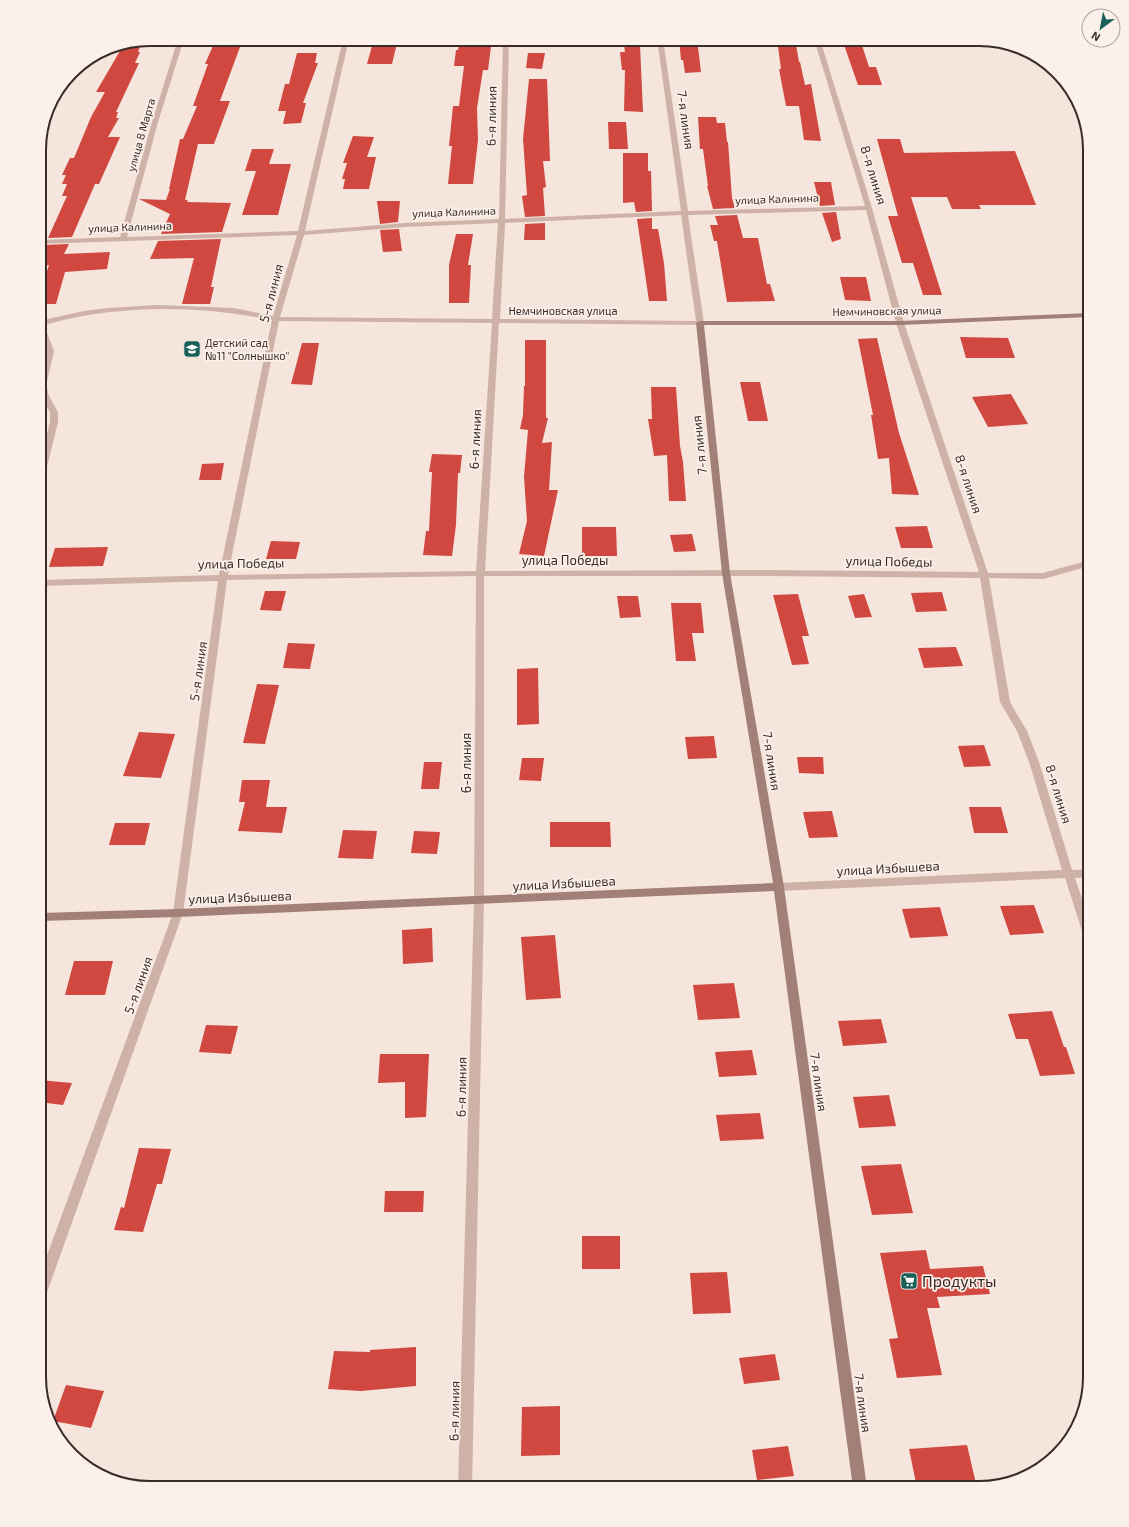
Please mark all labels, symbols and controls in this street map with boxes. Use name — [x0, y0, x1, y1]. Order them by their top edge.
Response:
north arrow — [1081, 8, 1121, 48]
text: N — [1089, 29, 1102, 45]
street label: 6-я линия — [482, 86, 500, 146]
street label: 7-я линия — [674, 89, 698, 151]
street label: улица 8 Марта — [124, 97, 158, 173]
street label: 8-я линия — [857, 144, 891, 206]
street label: улица Калинина — [735, 191, 819, 207]
street label: улица Калинина — [412, 204, 496, 220]
street label: улица Калинина — [88, 219, 172, 235]
street label: 5-я линия — [256, 262, 286, 324]
street label: Немчиновская улица — [832, 303, 942, 319]
street label: Немчиновская улица — [508, 304, 618, 318]
place label: Детский сад №11 "Солнышко" — [205, 336, 289, 362]
school or university icon: Детский сад №11 "Солнышко" — [182, 339, 202, 359]
street label: 6-я линия — [465, 408, 485, 470]
street label: 7-я линия — [688, 415, 710, 475]
street label: 8-я линия — [952, 453, 986, 515]
street label: улица Победы — [522, 552, 608, 568]
street label: улица Победы — [846, 552, 932, 570]
street label: улица Победы — [198, 554, 284, 572]
street label: 5-я линия — [186, 640, 210, 702]
street label: 7-я линия — [759, 730, 785, 792]
street label: 6-я линия — [458, 733, 474, 793]
street label: 8-я линия — [1042, 763, 1076, 825]
street label: улица Избышева — [836, 857, 940, 879]
street label: улица Избышева — [512, 872, 616, 894]
street label: улица Избышева — [188, 887, 292, 907]
street label: 5-я линия — [120, 954, 156, 1016]
street label: 7-я линия — [807, 1051, 831, 1113]
street label: 6-я линия — [452, 1057, 470, 1117]
supermarket icon: Продукты — [899, 1271, 919, 1291]
place label: Продукты — [922, 1271, 997, 1291]
street label: 7-я линия — [851, 1372, 875, 1434]
street label: 6-я линия — [445, 1381, 463, 1441]

